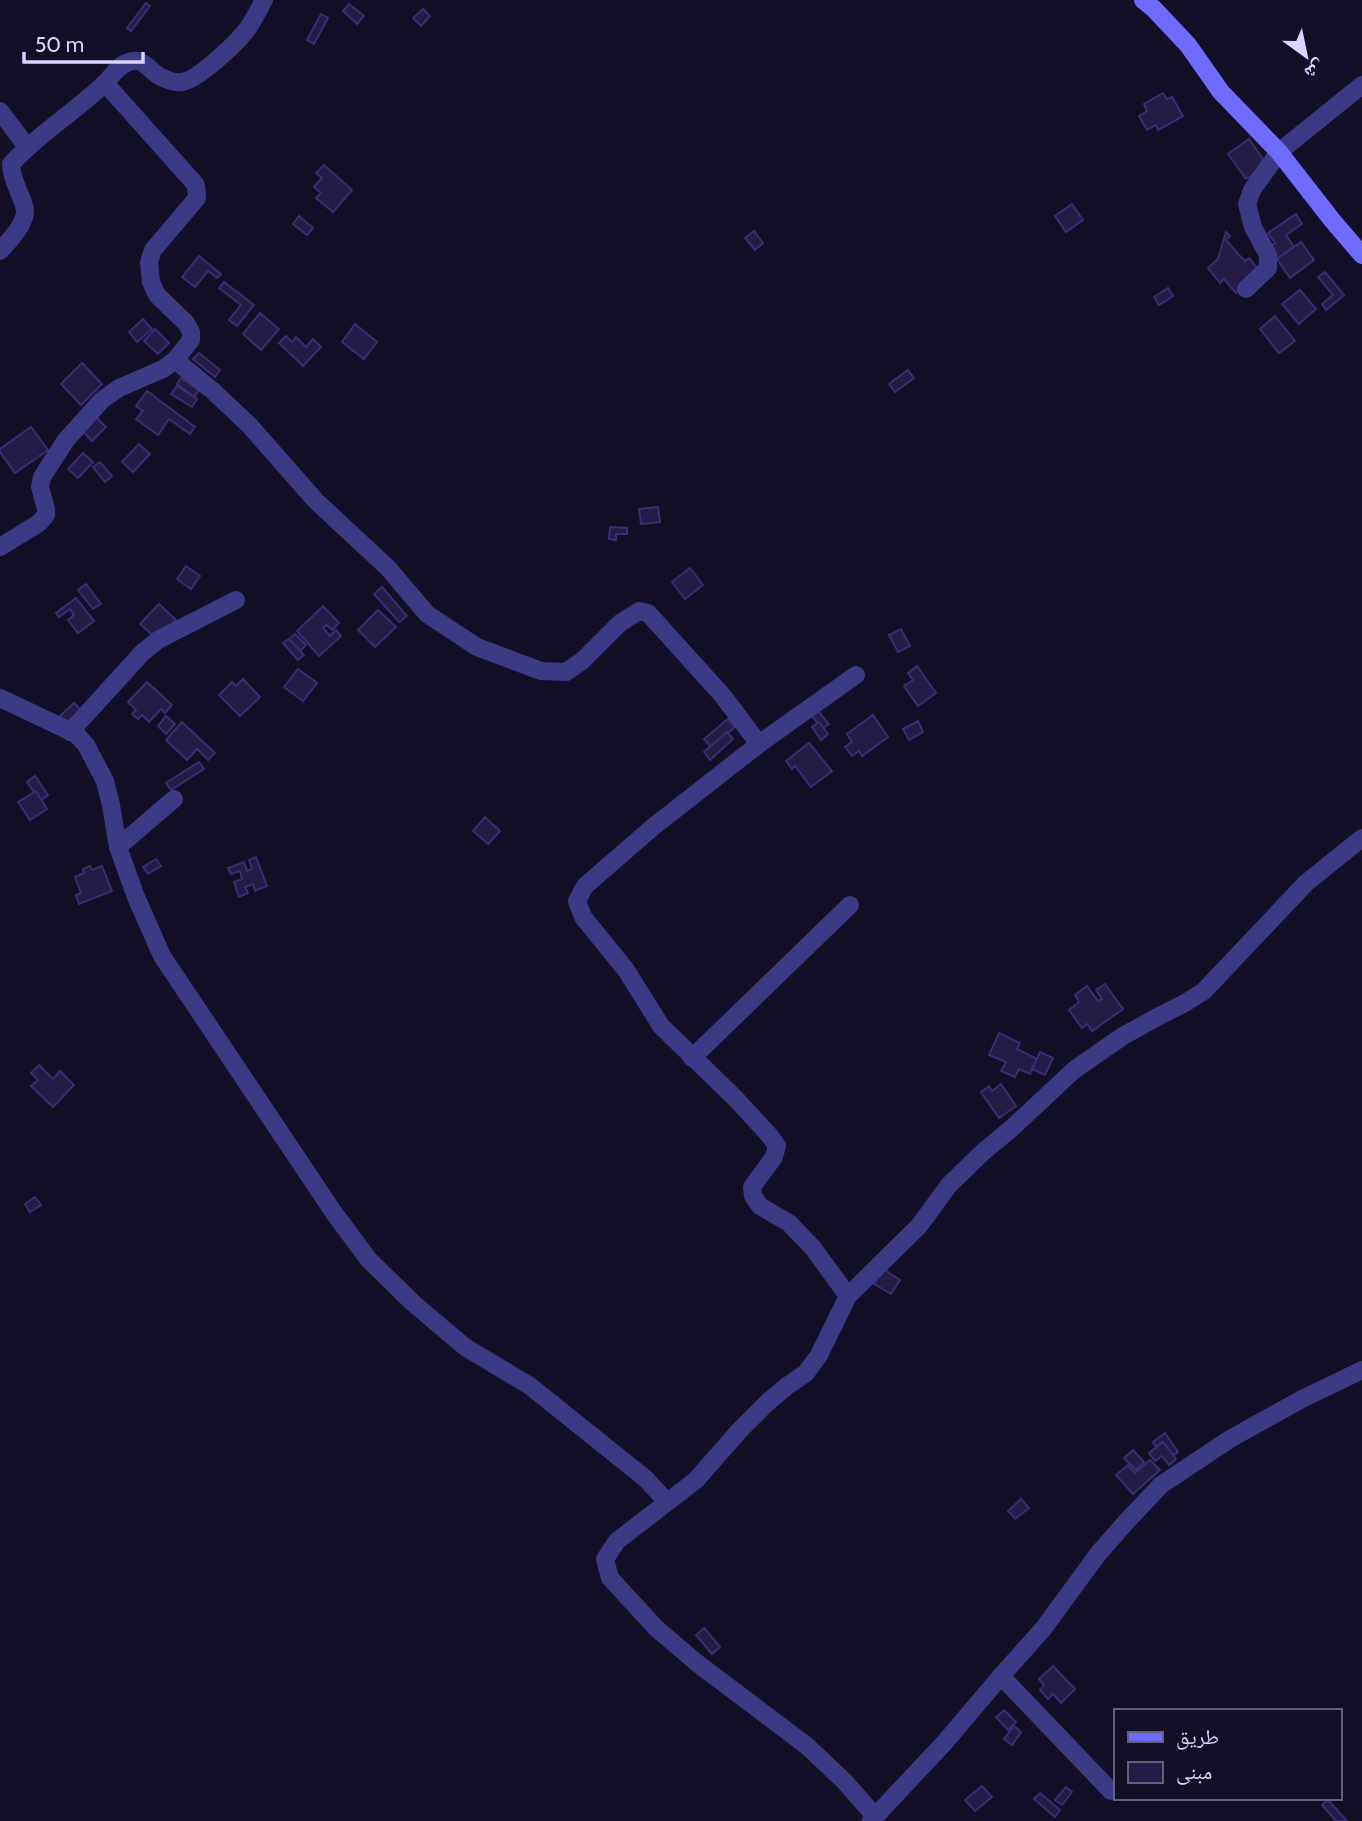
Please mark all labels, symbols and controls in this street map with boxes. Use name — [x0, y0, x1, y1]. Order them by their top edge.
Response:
scale bar — [24, 21, 144, 65]
north arrow — [1271, 21, 1341, 91]
text: 50 m — [35, 32, 84, 57]
text: ش — [1300, 55, 1330, 85]
legend — [1114, 1709, 1341, 1800]
text: طريق — [1176, 1724, 1219, 1750]
text: مبنى — [1176, 1759, 1212, 1785]

